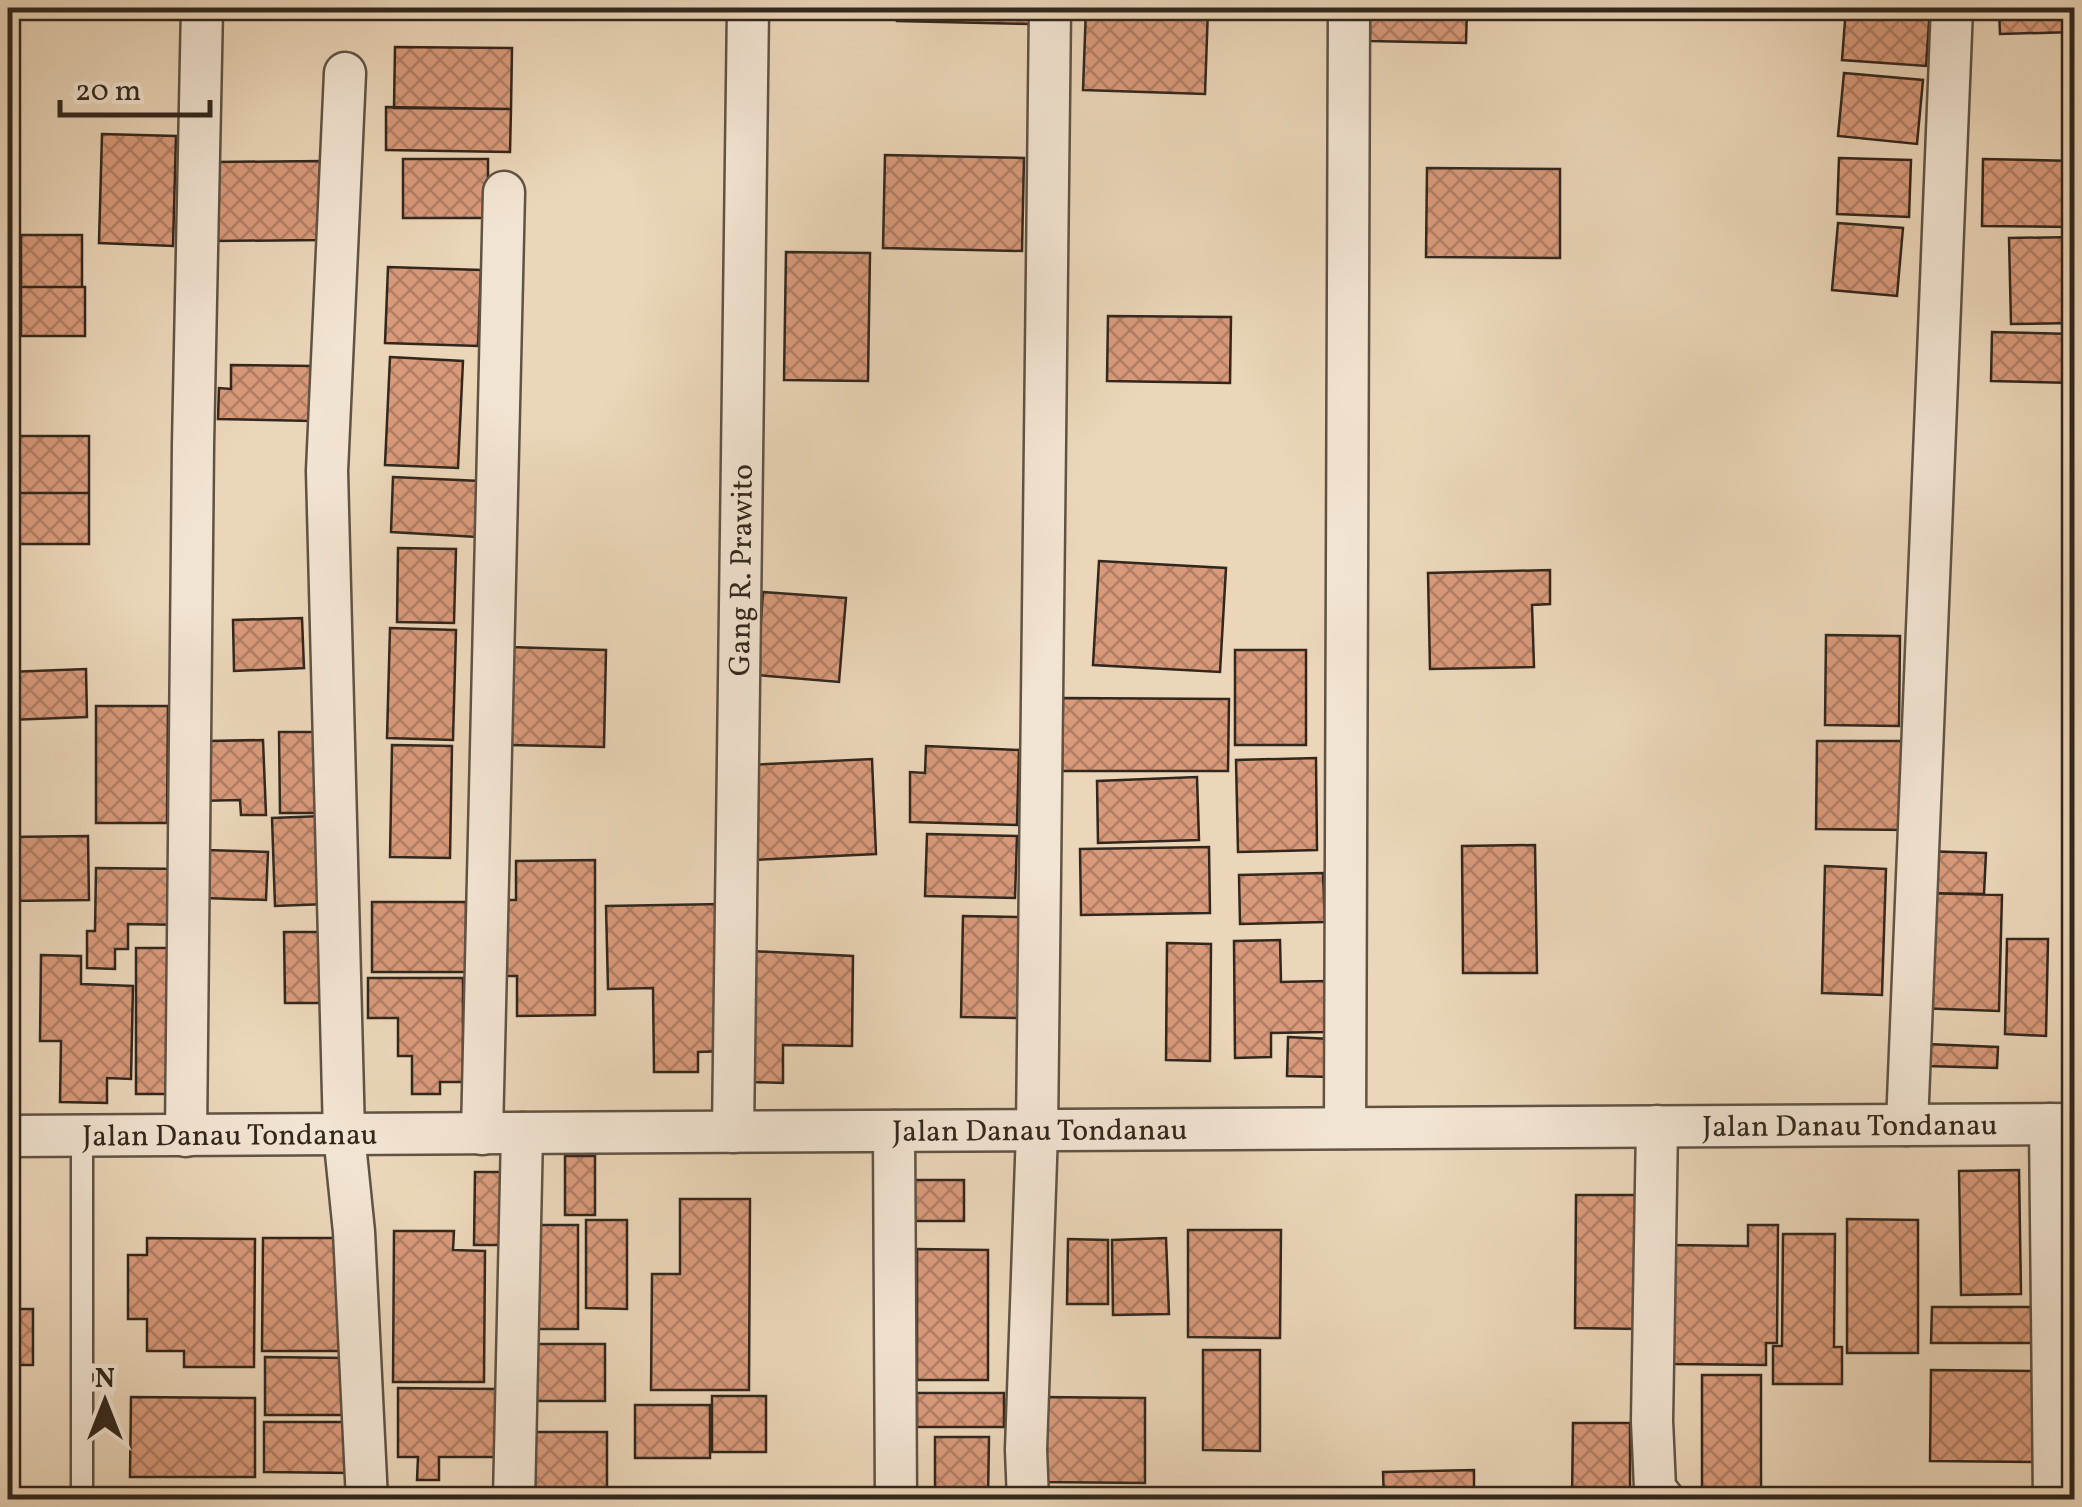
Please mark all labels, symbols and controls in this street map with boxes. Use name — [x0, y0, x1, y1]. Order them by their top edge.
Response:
scale bar — [60, 55, 210, 117]
text: 20 m — [75, 71, 141, 113]
street label: Gang R. Prawito — [720, 464, 765, 677]
street label: Jalan Danau Tondanau — [1702, 1105, 1998, 1149]
street label: Jalan Danau Tondanau — [892, 1110, 1188, 1154]
street label: Jalan Danau Tondanau — [82, 1115, 378, 1159]
north arrow — [55, 1352, 155, 1452]
text: N — [95, 1360, 115, 1399]

